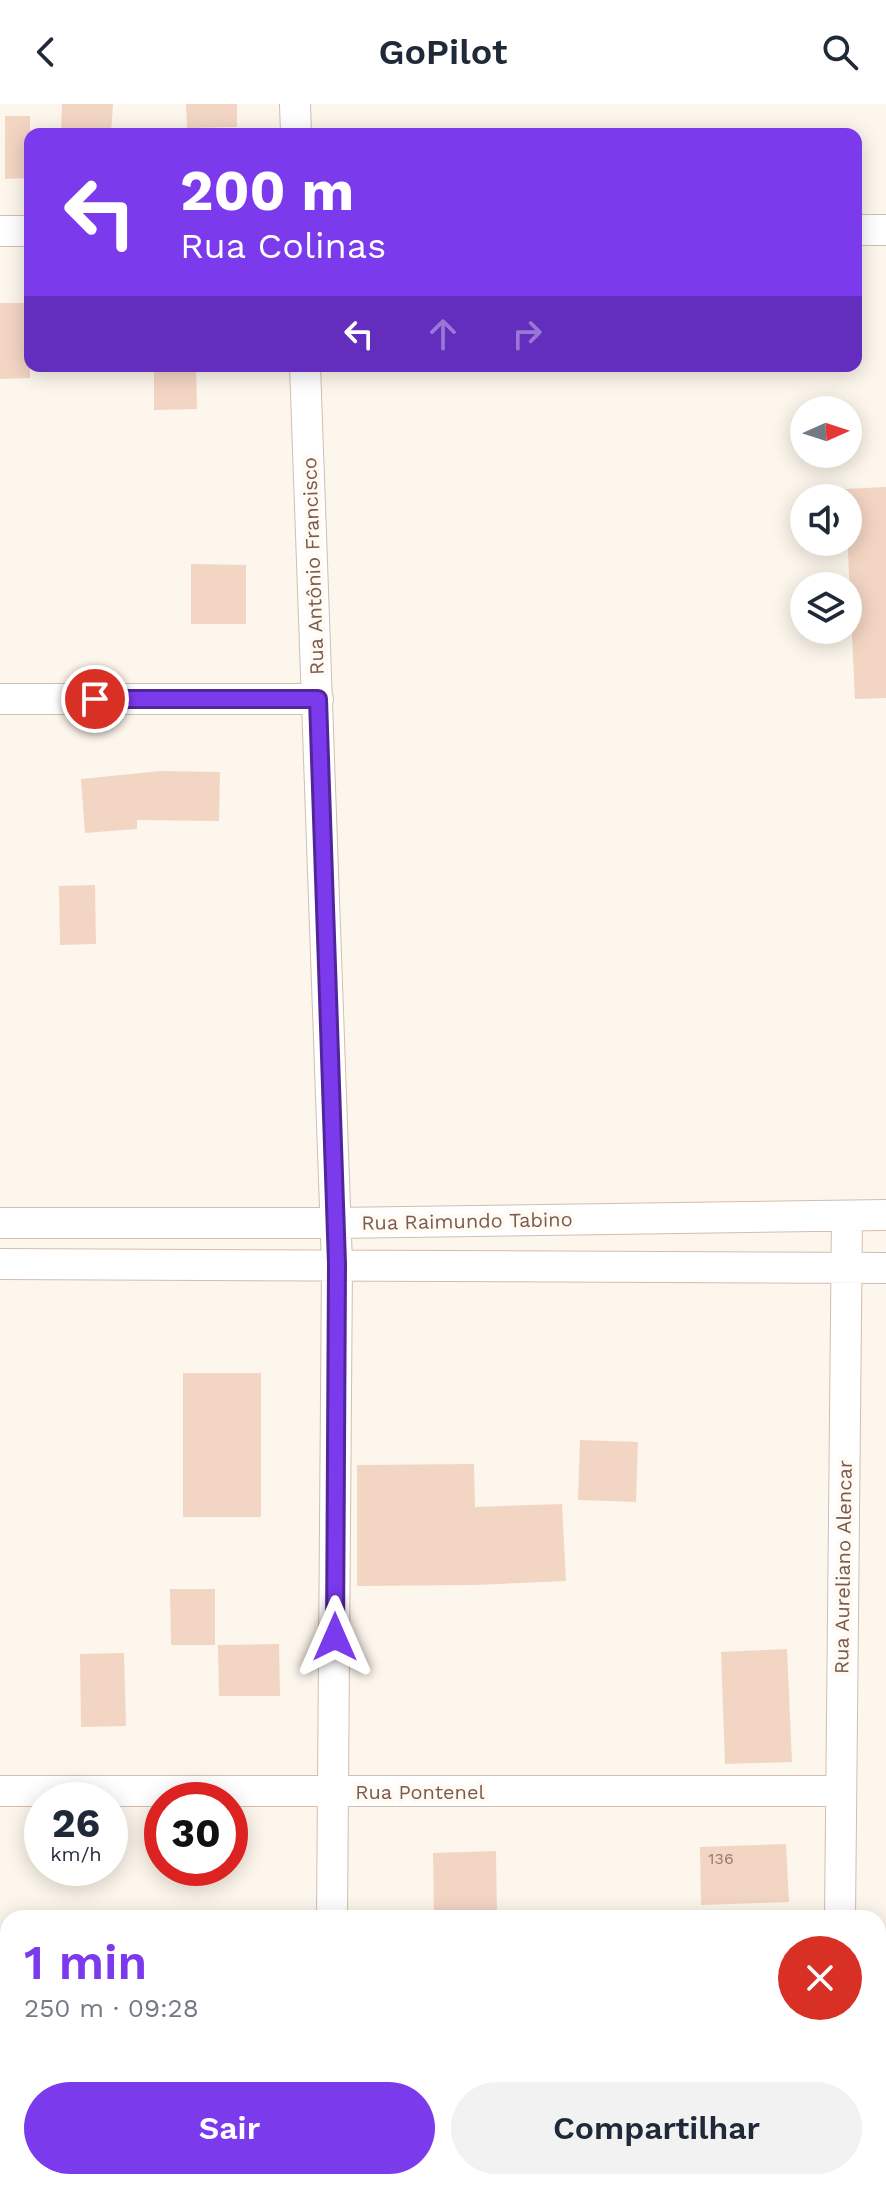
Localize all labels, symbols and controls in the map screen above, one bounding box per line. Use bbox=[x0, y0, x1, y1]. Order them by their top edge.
icon: back bbox=[24, 30, 68, 74]
icon: search bbox=[818, 30, 862, 74]
text: GoPilot bbox=[378, 31, 508, 73]
text: 200 m bbox=[180, 158, 354, 224]
icon: left bbox=[48, 160, 152, 264]
text: Rua Colinas bbox=[180, 225, 386, 267]
icon: left bbox=[337, 312, 381, 356]
icon: ahead bbox=[421, 312, 465, 356]
icon: right bbox=[505, 312, 549, 356]
north arrow bbox=[790, 396, 862, 468]
map controls bbox=[790, 396, 862, 644]
street label: Rua Antônio Francisco bbox=[297, 457, 329, 675]
button: sound bbox=[790, 484, 862, 556]
button: layers bbox=[790, 572, 862, 644]
pin bbox=[61, 665, 129, 733]
icon: arrive bbox=[73, 677, 117, 721]
street label: Rua Raimundo Tabino bbox=[361, 1207, 573, 1235]
street label: Rua Aureliano Alencar bbox=[829, 1460, 857, 1674]
position arrow bbox=[293, 1595, 377, 1679]
street label: Rua Pontenel bbox=[355, 1780, 485, 1804]
speed limit sign: 30 bbox=[144, 1782, 248, 1886]
text: 26 bbox=[52, 1800, 100, 1847]
text: km/h bbox=[50, 1842, 102, 1866]
house number: 136 bbox=[708, 1849, 734, 1868]
text: 1 min bbox=[24, 1934, 147, 1991]
button: close bbox=[778, 1936, 862, 2020]
text: 250 m · 09:28 bbox=[24, 1993, 199, 2023]
button: Sair bbox=[24, 2082, 435, 2174]
button: Compartilhar bbox=[451, 2082, 862, 2174]

